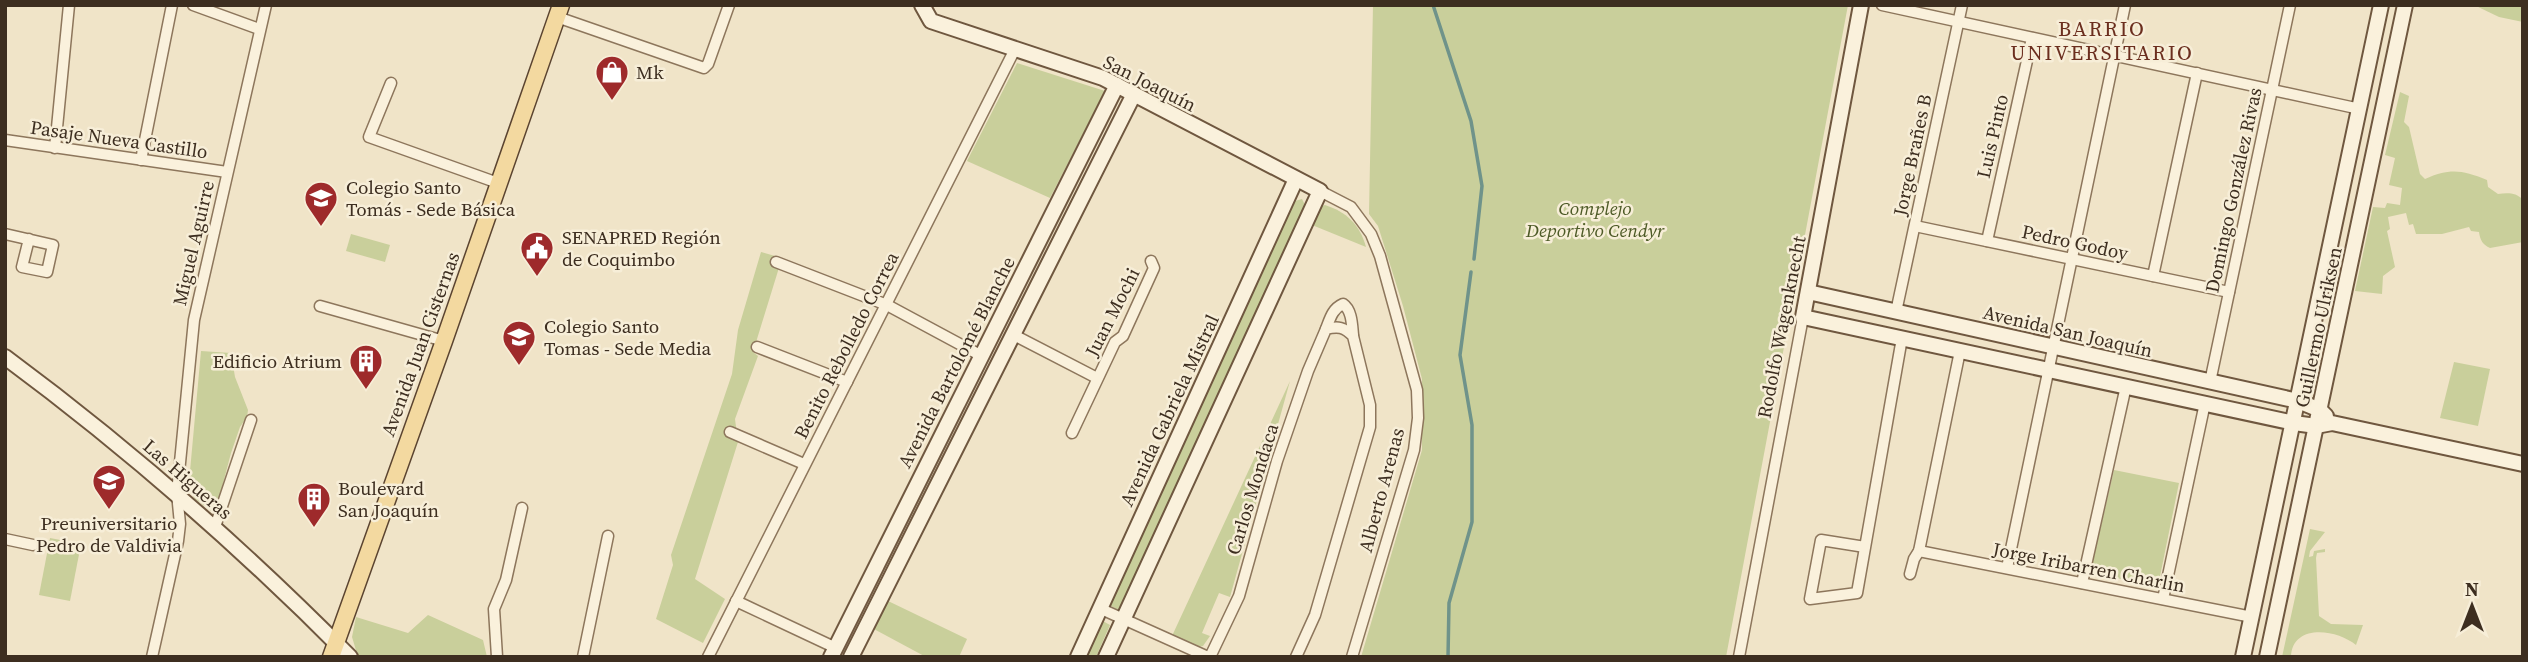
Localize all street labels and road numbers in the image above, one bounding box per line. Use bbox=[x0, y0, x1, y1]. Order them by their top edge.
street label: San Joaquín bbox=[1099, 49, 1201, 117]
street label: Domingo González Rivas bbox=[2199, 85, 2267, 295]
street label: Luis Pinto bbox=[1970, 91, 2014, 181]
street label: Jorge Brañes B bbox=[1886, 92, 1938, 219]
street label: Pasaje Nueva Castillo bbox=[29, 114, 209, 164]
street label: Miguel Aguirre bbox=[166, 178, 220, 308]
street label: Pedro Godoy bbox=[2019, 218, 2131, 266]
street label: Rodolfo Wagenknecht bbox=[1751, 233, 1812, 421]
street label: Guillermo Ulriksen bbox=[2288, 244, 2348, 410]
street label: Benito Rebolledo Correa bbox=[787, 247, 905, 443]
street label: Avenida Juan Cisternas bbox=[375, 248, 465, 440]
street label: Avenida Bartolomé Blanche bbox=[891, 252, 1021, 472]
street label: Juan Mochi bbox=[1078, 263, 1146, 362]
street label: Avenida San Joaquín bbox=[1981, 299, 2155, 363]
street label: Avenida Gabriela Mistral bbox=[1113, 310, 1225, 510]
street label: Carlos Mondaca bbox=[1220, 420, 1284, 558]
street label: Alberto Arenas bbox=[1352, 425, 1410, 555]
street label: Las Higueras bbox=[138, 433, 238, 525]
street label: Jorge Iribarren Charlin bbox=[1990, 535, 2187, 598]

